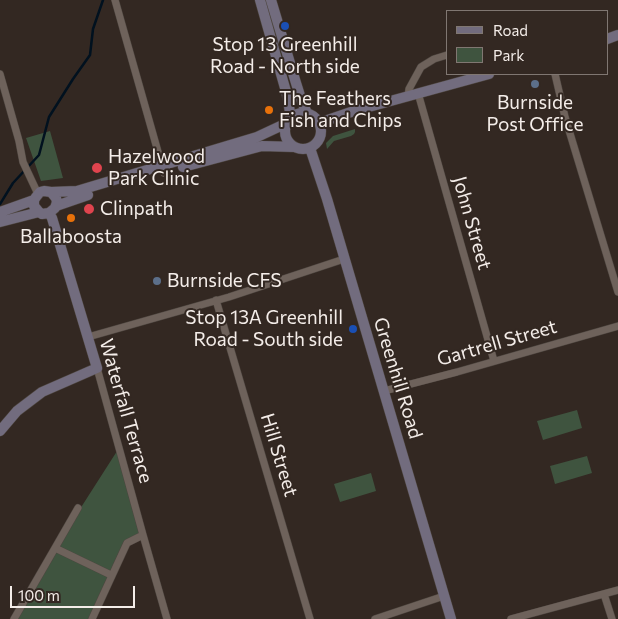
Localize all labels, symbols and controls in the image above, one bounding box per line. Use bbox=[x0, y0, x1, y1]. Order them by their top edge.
legend bbox=[446, 10, 608, 75]
marker: Stop 13 Greenhill Road - North side bbox=[279, 20, 291, 32]
text: Road bbox=[493, 21, 528, 39]
place label: Stop 13 Greenhill Road - North side bbox=[210, 34, 360, 78]
text: Park bbox=[493, 46, 524, 64]
marker: Burnside Post Office bbox=[529, 78, 541, 90]
place label: The Feathers Fish and Chips bbox=[279, 88, 402, 132]
place label: Burnside Post Office bbox=[486, 92, 584, 136]
marker: The Feathers Fish and Chips bbox=[263, 104, 275, 116]
place label: Hazelwood Park Clinic bbox=[108, 146, 205, 190]
marker: Hazelwood Park Clinic bbox=[90, 161, 104, 175]
street label: John Street bbox=[448, 174, 496, 272]
place label: Clinpath bbox=[100, 198, 173, 220]
marker: Clinpath bbox=[82, 202, 96, 216]
marker: Ballaboosta bbox=[65, 212, 77, 224]
place label: Ballaboosta bbox=[20, 226, 122, 248]
place label: Burnside CFS bbox=[167, 270, 282, 292]
marker: Burnside CFS bbox=[151, 275, 163, 287]
place label: Stop 13A Greenhill Road - South side bbox=[185, 307, 343, 351]
street label: Greenhill Road bbox=[369, 315, 427, 441]
street label: Gartrell Street bbox=[434, 315, 560, 371]
marker: Stop 13A Greenhill Road - South side bbox=[347, 323, 359, 335]
street label: Waterfall Terrace bbox=[94, 336, 158, 486]
street label: Hill Street bbox=[256, 410, 302, 500]
scale bar bbox=[12, 576, 138, 608]
text: 100 m bbox=[18, 586, 60, 604]

